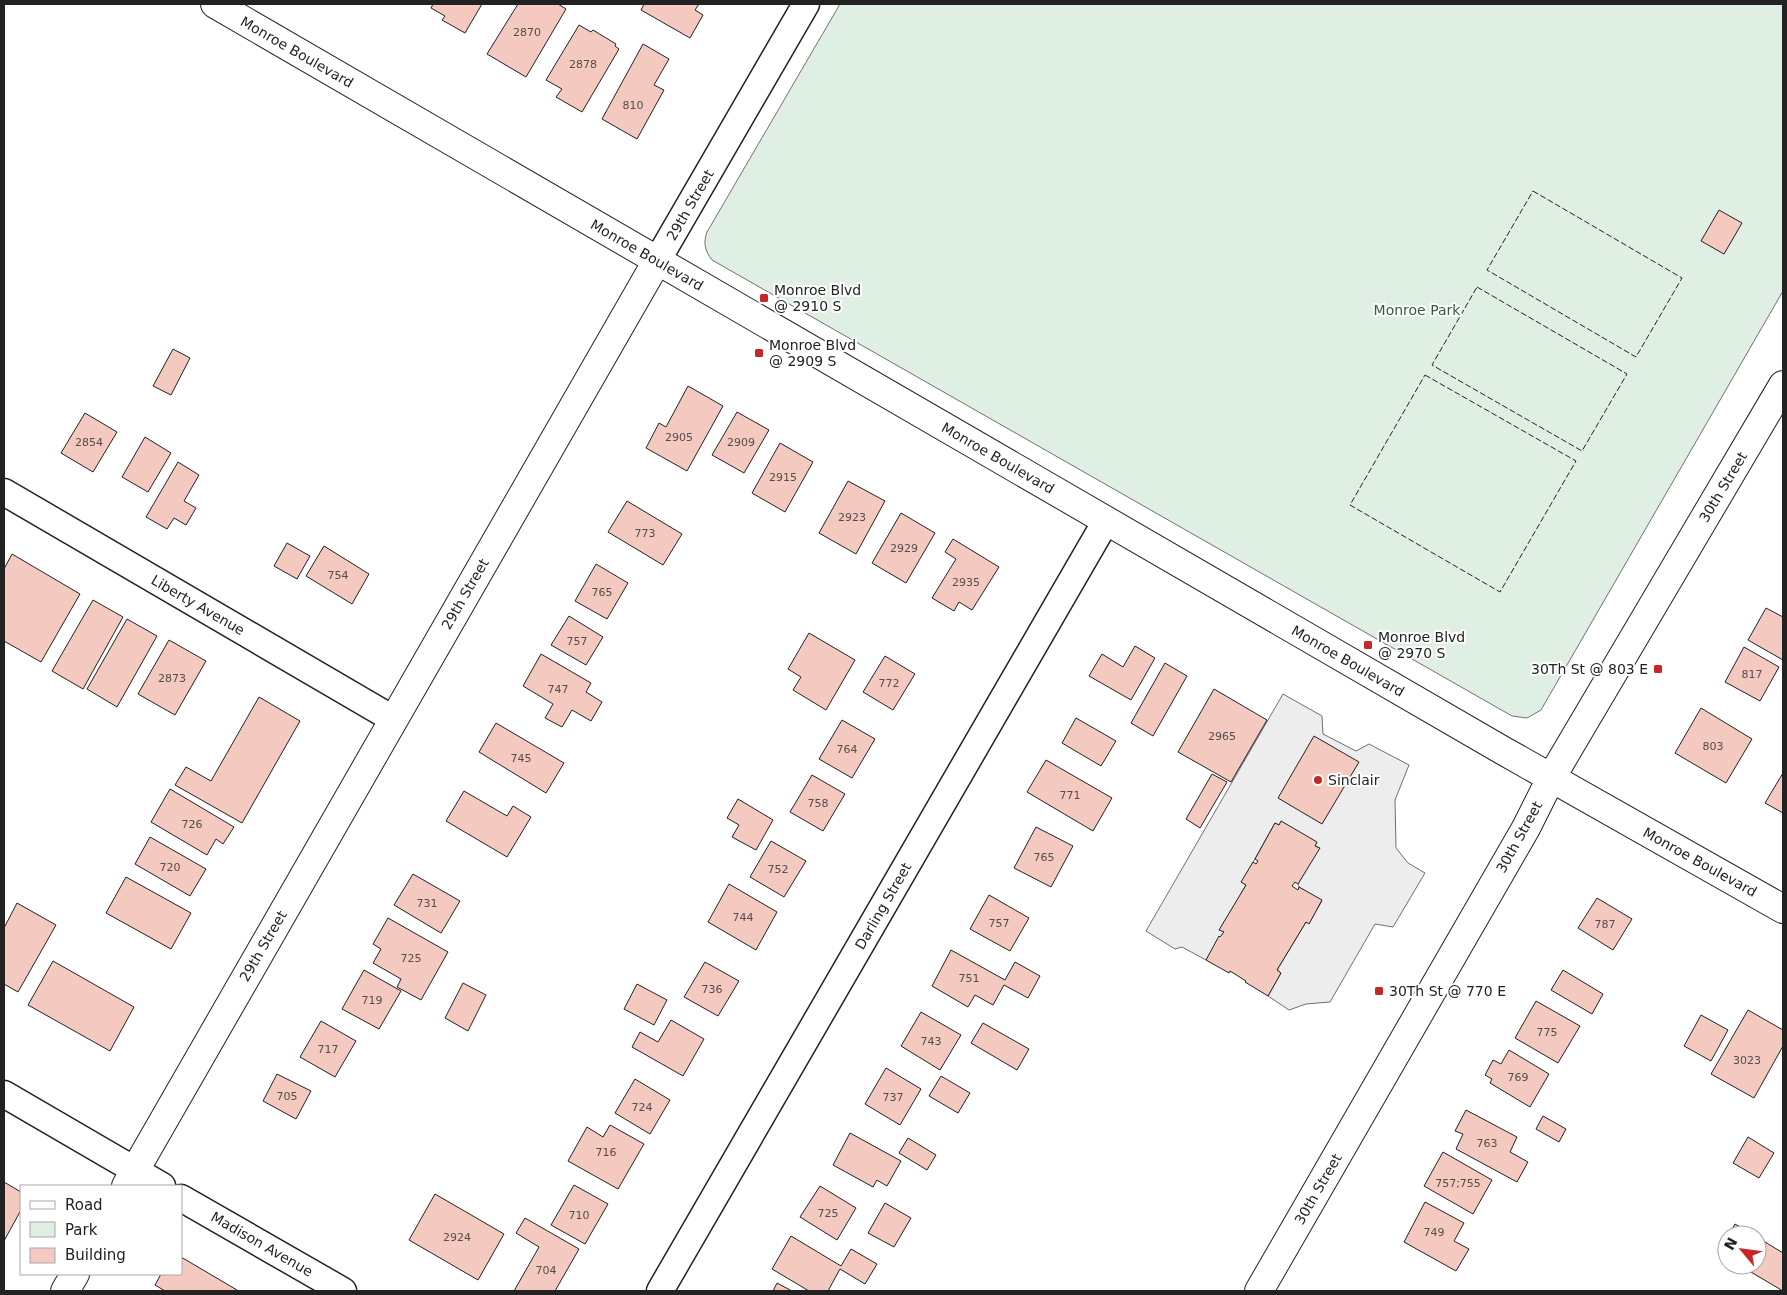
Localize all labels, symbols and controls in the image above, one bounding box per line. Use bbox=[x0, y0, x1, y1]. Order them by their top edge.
street label: Monroe Boulevard bbox=[238, 13, 356, 91]
house number: 2870 bbox=[513, 26, 541, 39]
house number: 2878 bbox=[569, 58, 597, 71]
house number: 810 bbox=[623, 99, 644, 112]
street label: 29th Street bbox=[663, 166, 717, 243]
street label: Monroe Boulevard bbox=[588, 216, 706, 294]
place label: Monroe Blvd @ 2910 S bbox=[774, 282, 861, 314]
marker: Monroe Blvd @ 2910 S bbox=[758, 292, 770, 304]
park label: Monroe Park bbox=[1374, 302, 1461, 318]
place label: Monroe Blvd @ 2909 S bbox=[769, 337, 856, 369]
marker: Monroe Blvd @ 2909 S bbox=[753, 347, 765, 359]
street label: Monroe Boulevard bbox=[939, 419, 1057, 497]
house number: 2905 bbox=[665, 431, 693, 444]
house number: 2854 bbox=[75, 436, 103, 449]
house number: 2909 bbox=[727, 436, 755, 449]
street label: 30th Street bbox=[1696, 449, 1751, 525]
house number: 2915 bbox=[769, 471, 797, 484]
house number: 2923 bbox=[838, 511, 866, 524]
house number: 773 bbox=[635, 527, 656, 540]
house number: 2929 bbox=[890, 542, 918, 555]
street label: 29th Street bbox=[438, 555, 492, 632]
house number: 754 bbox=[328, 569, 349, 582]
street label: Liberty Avenue bbox=[148, 572, 248, 638]
house number: 2935 bbox=[952, 576, 980, 589]
house number: 765 bbox=[592, 586, 613, 599]
street label: Monroe Boulevard bbox=[1289, 622, 1407, 700]
place label: Monroe Blvd @ 2970 S bbox=[1378, 629, 1465, 661]
house number: 757 bbox=[567, 635, 588, 648]
marker: Monroe Blvd @ 2970 S bbox=[1362, 639, 1374, 651]
place label: 30Th St @ 803 E bbox=[1531, 661, 1648, 677]
marker: 30Th St @ 803 E bbox=[1652, 663, 1664, 675]
house number: 817 bbox=[1742, 668, 1763, 681]
house number: 2873 bbox=[158, 672, 186, 685]
house number: 772 bbox=[879, 677, 900, 690]
house number: 747 bbox=[548, 683, 569, 696]
house number: 2965 bbox=[1208, 730, 1236, 743]
house number: 803 bbox=[1703, 740, 1724, 753]
house number: 764 bbox=[837, 743, 858, 756]
house number: 745 bbox=[511, 752, 532, 765]
place label: Sinclair bbox=[1328, 772, 1380, 788]
marker: Sinclair bbox=[1312, 774, 1324, 786]
house number: 771 bbox=[1060, 789, 1081, 802]
house number: 758 bbox=[808, 797, 829, 810]
street label: 30th Street bbox=[1493, 798, 1545, 876]
house number: 726 bbox=[182, 818, 203, 831]
street label: Monroe Boulevard bbox=[1640, 824, 1760, 900]
house number: 765 bbox=[1034, 851, 1055, 864]
street label: Darling Street bbox=[852, 859, 915, 952]
house number: 720 bbox=[160, 861, 181, 874]
house number: 752 bbox=[768, 863, 789, 876]
house number: 731 bbox=[417, 897, 438, 910]
street label: 29th Street bbox=[236, 907, 290, 984]
house number: 744 bbox=[733, 911, 754, 924]
house number: 757 bbox=[989, 917, 1010, 930]
house number: 787 bbox=[1595, 918, 1616, 931]
house number: 725 bbox=[401, 952, 422, 965]
house number: 751 bbox=[959, 972, 980, 985]
house number: 736 bbox=[702, 983, 723, 996]
place label: 30Th St @ 770 E bbox=[1389, 983, 1506, 999]
marker: 30Th St @ 770 E bbox=[1373, 985, 1385, 997]
house number: 719 bbox=[362, 994, 383, 1007]
house number: 775 bbox=[1537, 1026, 1558, 1039]
house number: 743 bbox=[921, 1035, 942, 1048]
house number: 717 bbox=[318, 1043, 339, 1056]
house number: 3023 bbox=[1733, 1054, 1761, 1067]
house number: 769 bbox=[1508, 1071, 1529, 1084]
house number: 705 bbox=[277, 1090, 298, 1103]
house number: 737 bbox=[883, 1091, 904, 1104]
house number: 724 bbox=[632, 1101, 653, 1114]
house number: 763 bbox=[1477, 1137, 1498, 1150]
house number: 716 bbox=[596, 1146, 617, 1159]
street label: 30th Street bbox=[1291, 1150, 1345, 1227]
house number: 757;755 bbox=[1435, 1177, 1481, 1190]
legend bbox=[20, 1185, 182, 1275]
text: Road bbox=[65, 1196, 103, 1214]
house number: 725 bbox=[818, 1207, 839, 1220]
street label: Madison Avenue bbox=[208, 1208, 316, 1280]
house number: 710 bbox=[569, 1209, 590, 1222]
text: Park bbox=[65, 1221, 98, 1239]
north arrow bbox=[1717, 1225, 1767, 1275]
house number: 749 bbox=[1424, 1226, 1445, 1239]
house number: 2924 bbox=[443, 1231, 471, 1244]
text: N bbox=[1721, 1235, 1740, 1253]
text: Building bbox=[65, 1246, 126, 1264]
house number: 704 bbox=[536, 1264, 557, 1277]

